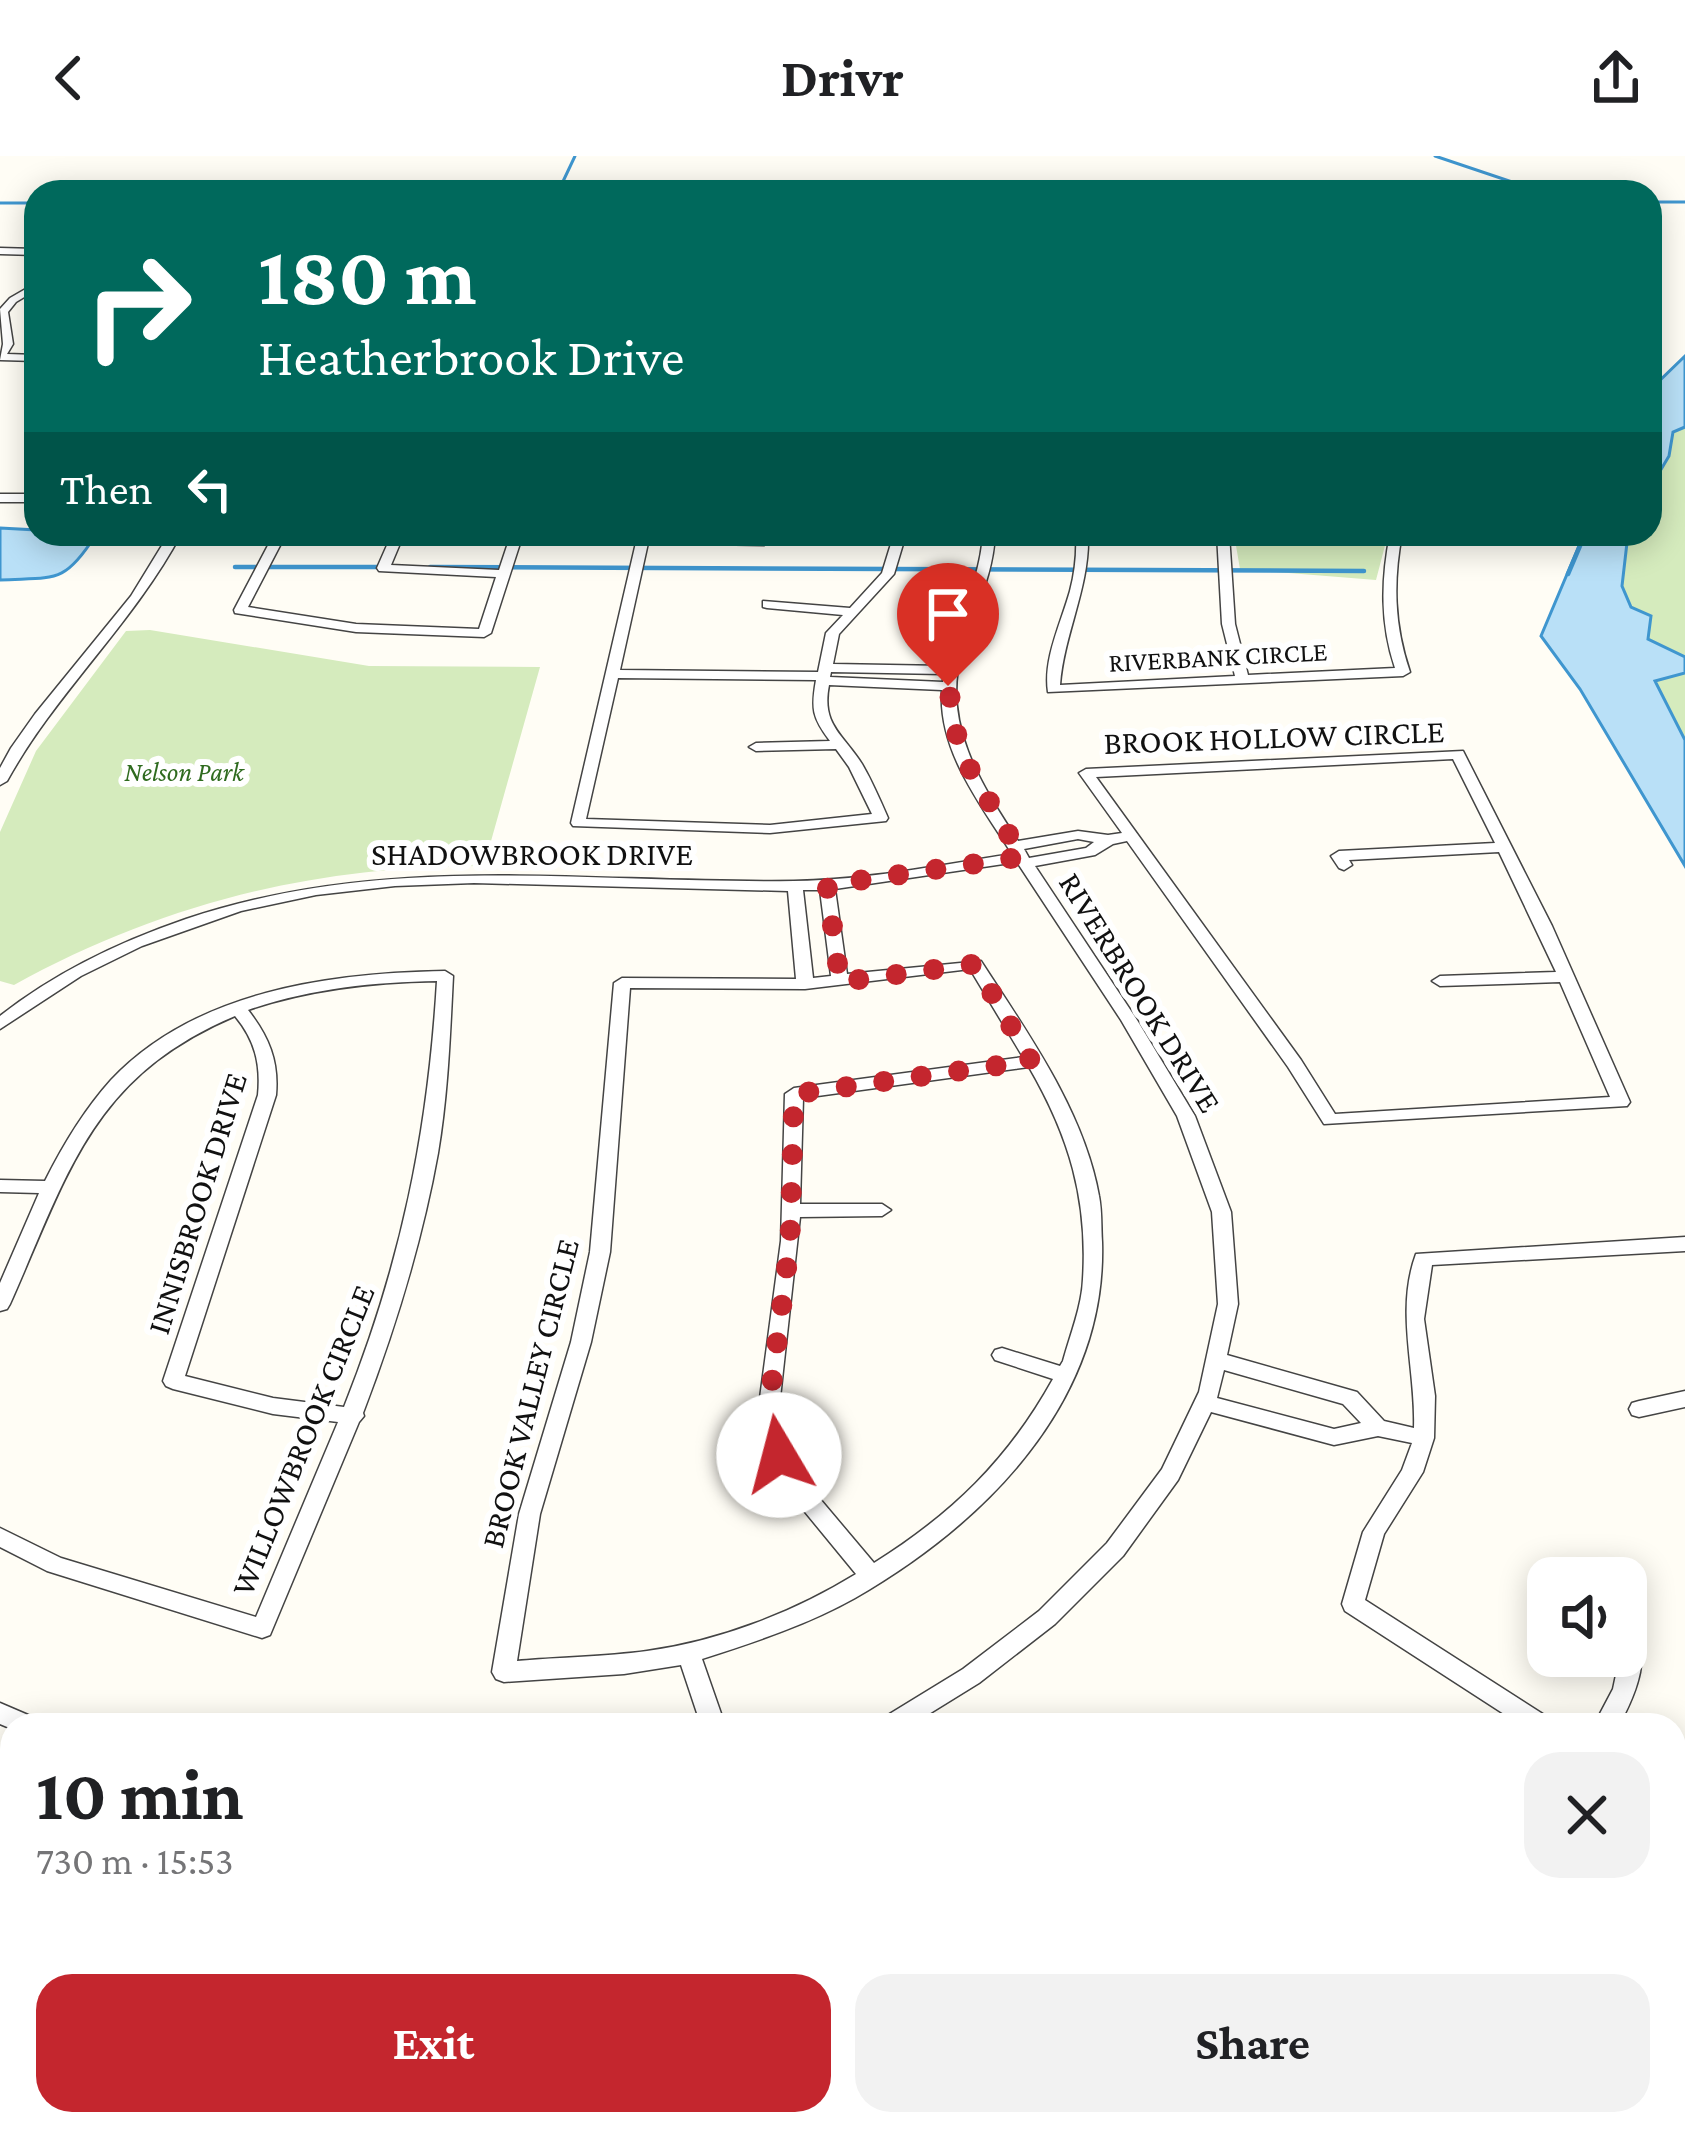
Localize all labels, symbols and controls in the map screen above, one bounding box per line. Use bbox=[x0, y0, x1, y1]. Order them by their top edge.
icon: back bbox=[36, 45, 102, 111]
icon: share bbox=[1583, 45, 1649, 111]
text: Drivr bbox=[781, 48, 904, 108]
icon: right bbox=[60, 228, 216, 384]
text: 180 m bbox=[258, 229, 477, 322]
text: Heatherbrook Drive bbox=[258, 327, 684, 387]
icon: left bbox=[177, 456, 243, 522]
text: Then bbox=[60, 464, 153, 514]
pin bbox=[897, 563, 999, 686]
icon: arrive bbox=[915, 581, 981, 647]
street label: RIVERBANK CIRCLE bbox=[1108, 636, 1328, 678]
street label: BROOK HOLLOW CIRCLE bbox=[1103, 712, 1445, 761]
park label: Nelson Park bbox=[124, 757, 245, 787]
street label: SHADOWBROOK DRIVE bbox=[371, 835, 693, 872]
street label: RIVERBROOK DRIVE bbox=[1052, 866, 1229, 1119]
street label: INNISBROOK DRIVE bbox=[139, 1068, 254, 1338]
street label: BROOK VALLEY CIRCLE bbox=[473, 1235, 586, 1551]
street label: WILLOWBROOK CIRCLE bbox=[223, 1280, 382, 1601]
position arrow bbox=[716, 1392, 842, 1518]
map controls bbox=[1527, 1557, 1647, 1677]
button: sound bbox=[1527, 1557, 1647, 1677]
button: close bbox=[1524, 1752, 1650, 1878]
text: 10 min bbox=[36, 1754, 244, 1834]
text: 730 m · 15:53 bbox=[36, 1839, 233, 1882]
button: Exit bbox=[36, 1974, 831, 2112]
button: Share bbox=[855, 1974, 1650, 2112]

